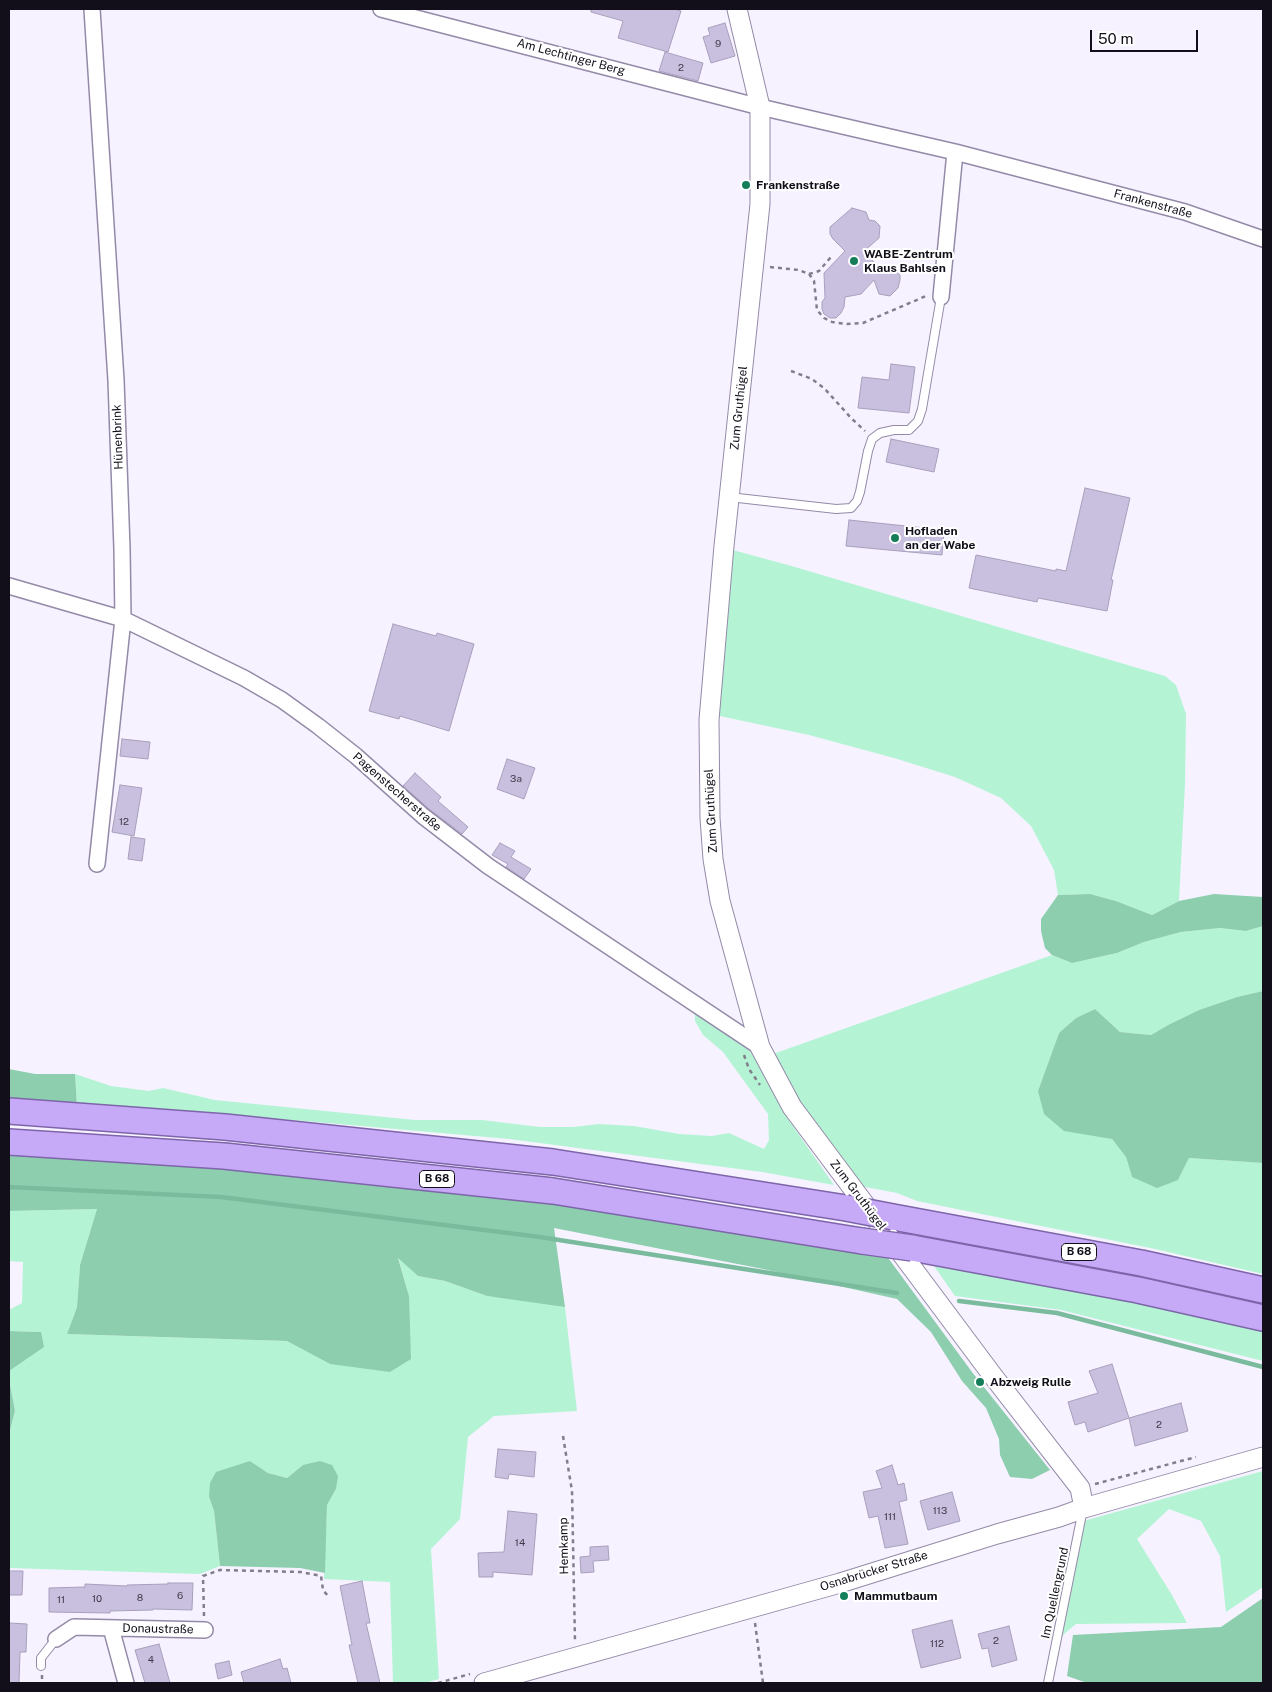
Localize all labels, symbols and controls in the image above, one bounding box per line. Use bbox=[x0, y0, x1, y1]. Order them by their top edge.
scale bar bbox=[1092, 20, 1200, 52]
text: 50 m bbox=[1098, 30, 1133, 47]
street label: Am Lechtinger Berg bbox=[515, 36, 627, 78]
house number: 9 bbox=[715, 38, 721, 50]
house number: 2 bbox=[678, 62, 684, 74]
place label: Frankenstraße bbox=[756, 178, 840, 192]
marker: Frankenstraße bbox=[740, 179, 752, 191]
street label: Frankenstraße bbox=[1112, 187, 1194, 221]
place label: WABE-Zentrum Klaus Bahlsen bbox=[864, 247, 953, 275]
marker: WABE-Zentrum Klaus Bahlsen bbox=[848, 255, 860, 267]
street label: Zum Gruthügel bbox=[727, 365, 751, 451]
street label: Hünenbrink bbox=[110, 404, 126, 470]
place label: Hofladen an der Wabe bbox=[905, 524, 976, 552]
marker: Hofladen an der Wabe bbox=[889, 532, 901, 544]
street label: Pagenstecherstraße bbox=[350, 750, 444, 834]
street label: Zum Gruthügel bbox=[702, 768, 720, 854]
house number: 3a bbox=[510, 773, 522, 785]
house number: 12 bbox=[119, 816, 129, 828]
street label: Zum Gruthügel bbox=[827, 1157, 889, 1233]
road number: B 68 bbox=[420, 1170, 454, 1188]
road number: B 68 bbox=[1062, 1244, 1096, 1260]
place label: Abzweig Rulle bbox=[990, 1375, 1071, 1389]
marker: Abzweig Rulle bbox=[974, 1376, 986, 1388]
house number: 2 bbox=[1156, 1419, 1162, 1431]
house number: 113 bbox=[933, 1505, 947, 1517]
house number: 111 bbox=[884, 1511, 896, 1523]
street label: Hemkamp bbox=[556, 1517, 572, 1575]
house number: 14 bbox=[515, 1537, 525, 1549]
street label: Im Quellengrund bbox=[1038, 1546, 1072, 1640]
street label: Osnabrücker Straße bbox=[818, 1548, 930, 1594]
place label: Mammutbaum bbox=[854, 1589, 937, 1603]
house number: 6 bbox=[177, 1590, 183, 1602]
marker: Mammutbaum bbox=[838, 1590, 850, 1602]
house number: 8 bbox=[137, 1592, 143, 1604]
house number: 10 bbox=[92, 1593, 102, 1605]
house number: 11 bbox=[57, 1594, 65, 1606]
street label: Donaustraße bbox=[122, 1621, 194, 1637]
house number: 2 bbox=[993, 1635, 999, 1647]
house number: 112 bbox=[930, 1638, 944, 1650]
house number: 4 bbox=[148, 1654, 154, 1666]

